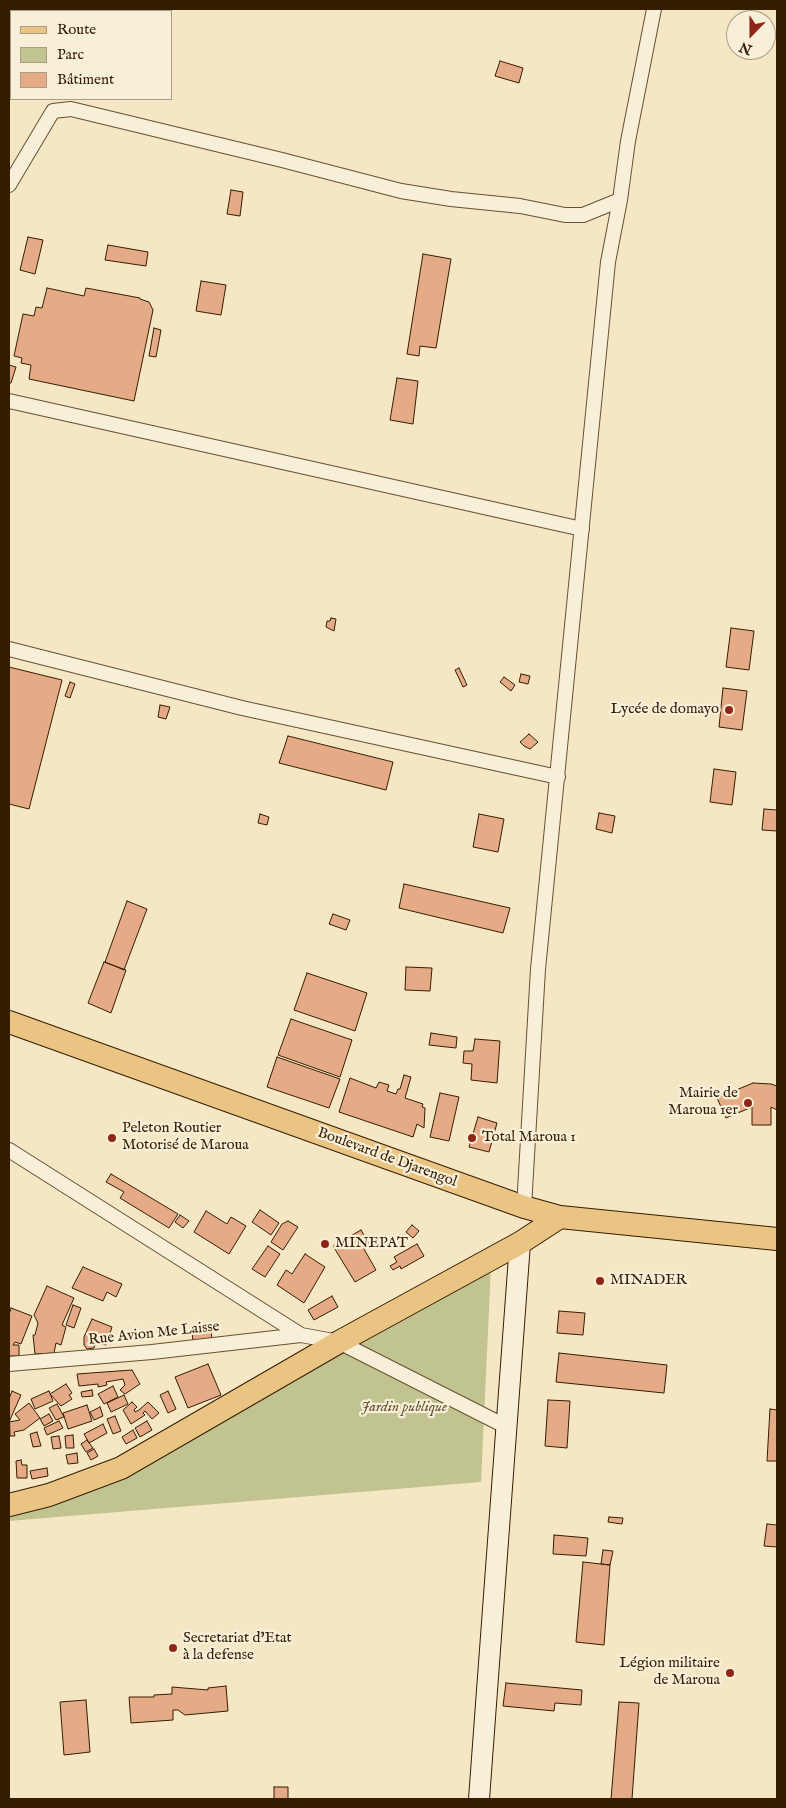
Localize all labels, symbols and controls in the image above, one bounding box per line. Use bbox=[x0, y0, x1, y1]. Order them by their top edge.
legend bbox=[10, 10, 172, 100]
north arrow bbox=[726, 10, 776, 60]
text: Route bbox=[57, 20, 96, 39]
text: N bbox=[737, 37, 755, 59]
text: Parc bbox=[57, 45, 84, 64]
text: Bâtiment bbox=[57, 70, 114, 89]
place label: Lycée de domayo bbox=[611, 701, 719, 719]
marker: Lycée de domayo bbox=[723, 704, 735, 716]
place label: Mairie de Maroua 1er bbox=[668, 1085, 738, 1120]
marker: Mairie de Maroua 1er bbox=[742, 1097, 754, 1109]
place label: Peleton Routier Motorisé de Maroua bbox=[122, 1120, 249, 1155]
street label: Boulevard de Djarengol bbox=[315, 1124, 459, 1192]
place label: Total Maroua 1 bbox=[482, 1129, 576, 1147]
marker: Peleton Routier Motorisé de Maroua bbox=[106, 1132, 118, 1144]
marker: Total Maroua 1 bbox=[466, 1132, 478, 1144]
place label: MINEPAT bbox=[335, 1235, 408, 1253]
marker: MINEPAT bbox=[319, 1238, 331, 1250]
place label: MINADER bbox=[610, 1272, 687, 1290]
marker: MINADER bbox=[594, 1275, 606, 1287]
street label: Rue Avion Me Laisse bbox=[88, 1318, 220, 1350]
park label: Jardin publique bbox=[361, 1399, 447, 1417]
place label: Secretariat d'Etat à la defense bbox=[183, 1630, 292, 1665]
marker: Secretariat d'Etat à la defense bbox=[167, 1642, 179, 1654]
place label: Légion militaire de Maroua bbox=[619, 1655, 720, 1690]
marker: Légion militaire de Maroua bbox=[724, 1667, 736, 1679]

